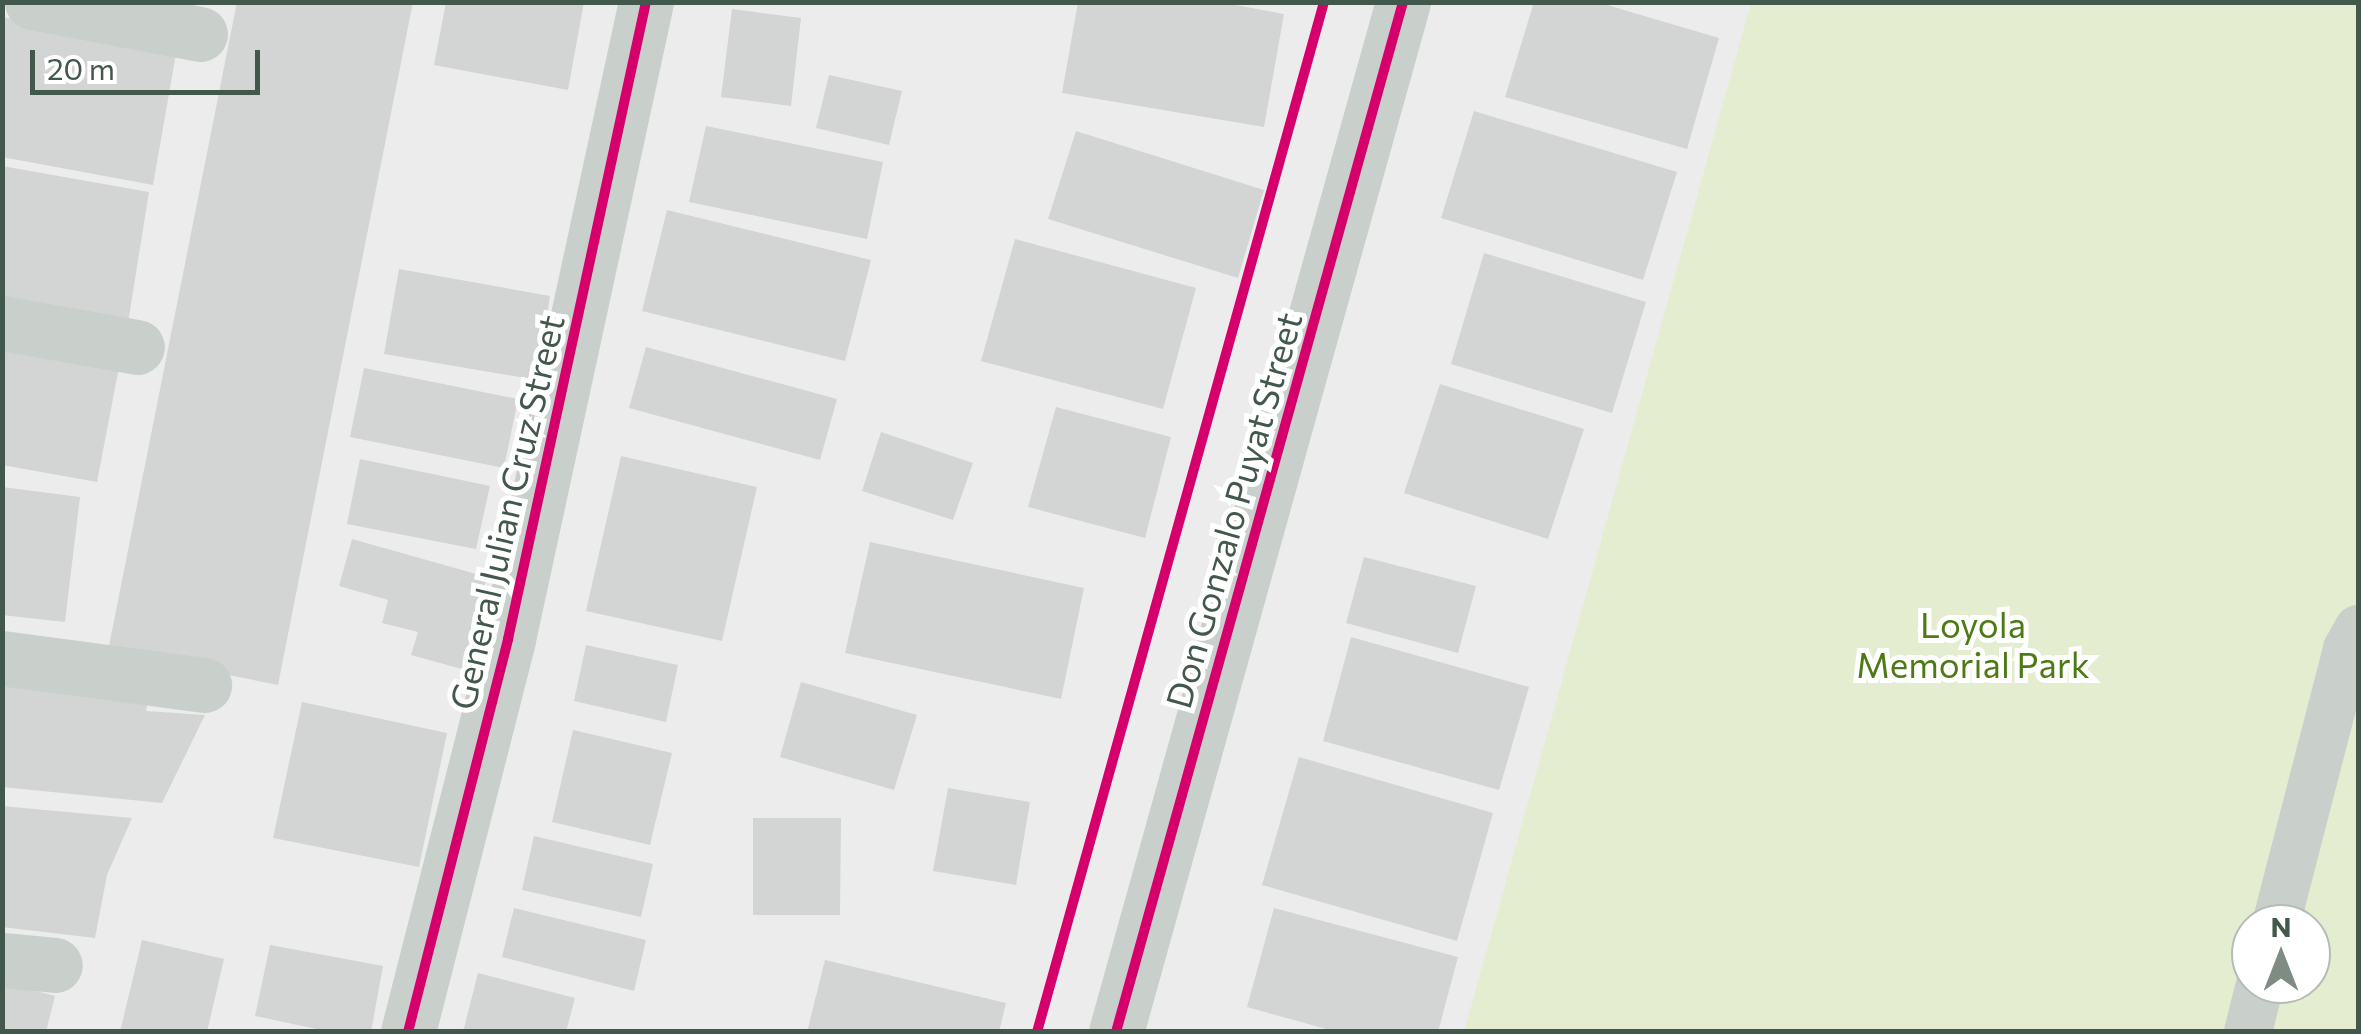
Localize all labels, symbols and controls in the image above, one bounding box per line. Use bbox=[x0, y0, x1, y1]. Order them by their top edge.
scale bar bbox=[35, 30, 265, 92]
text: 20 m bbox=[47, 49, 115, 86]
street label: Don Gonzalo Puyat Street bbox=[1156, 307, 1310, 713]
street label: General Julian Cruz Street bbox=[440, 311, 572, 713]
park label: Loyola Memorial Park bbox=[1856, 603, 2090, 685]
north arrow bbox=[2231, 904, 2331, 1004]
text: N bbox=[2271, 909, 2292, 943]

